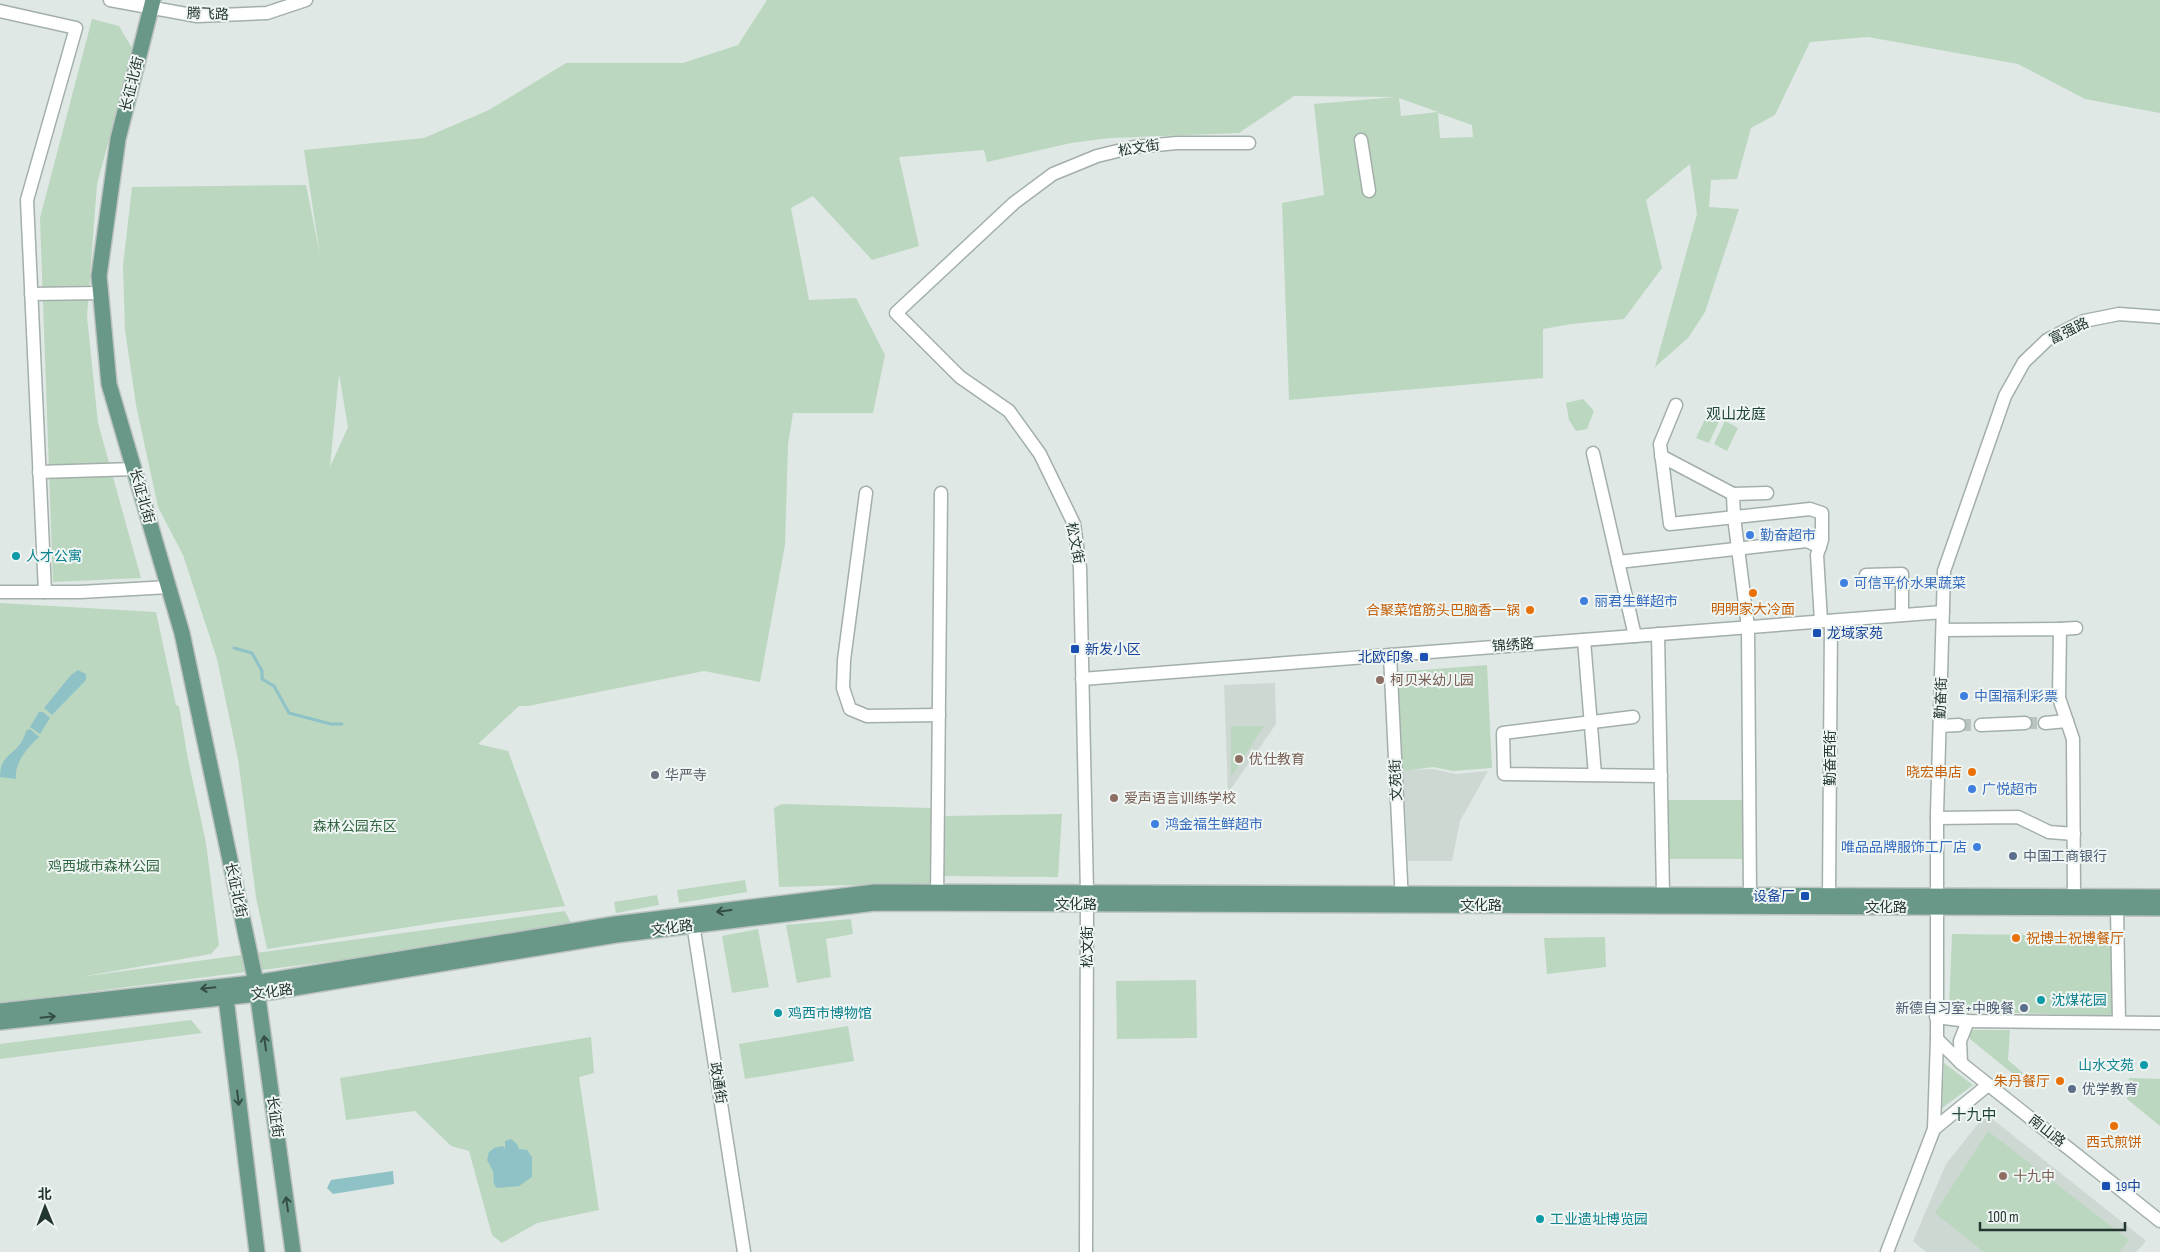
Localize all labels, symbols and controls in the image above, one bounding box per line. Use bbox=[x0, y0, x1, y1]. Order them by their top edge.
street label: 腾飞路 bbox=[187, 5, 229, 23]
street label: 长征北街 bbox=[117, 55, 147, 113]
street label: 松文街 bbox=[1117, 136, 1161, 160]
street label: 富强路 bbox=[2046, 314, 2092, 348]
district label: 观山龙庭 bbox=[1706, 405, 1766, 424]
street label: 长征北街 bbox=[126, 467, 158, 525]
street label: 松文街 bbox=[1063, 521, 1087, 565]
place label: 勤奋超市 bbox=[1760, 527, 1816, 544]
marker: 勤奋超市 bbox=[1744, 529, 1756, 541]
place label: 人才公寓 bbox=[26, 548, 82, 565]
marker: 人才公寓 bbox=[10, 550, 22, 562]
place label: 可信平价水果蔬菜 bbox=[1854, 575, 1966, 592]
marker: 可信平价水果蔬菜 bbox=[1838, 577, 1850, 589]
marker: 明明家大冷面 bbox=[1747, 587, 1759, 599]
place label: 丽君生鲜超市 bbox=[1594, 593, 1678, 610]
marker: 丽君生鲜超市 bbox=[1578, 595, 1590, 607]
place label: 明明家大冷面 bbox=[1711, 601, 1795, 618]
place label: 合聚菜馆筋头巴脑香一锅 bbox=[1366, 602, 1520, 619]
marker: 合聚菜馆筋头巴脑香一锅 bbox=[1524, 604, 1536, 616]
place label: 龙域家苑 bbox=[1827, 625, 1883, 642]
marker: 龙域家苑 bbox=[1811, 627, 1823, 639]
street label: 锦绣路 bbox=[1491, 635, 1535, 655]
place label: 新发小区 bbox=[1085, 641, 1141, 658]
marker: 新发小区 bbox=[1069, 643, 1081, 655]
place label: 北欧印象 bbox=[1358, 649, 1414, 666]
marker: 北欧印象 bbox=[1418, 651, 1430, 663]
place label: 柯贝米幼儿园 bbox=[1390, 672, 1474, 689]
marker: 柯贝米幼儿园 bbox=[1374, 674, 1386, 686]
street label: 勤奋街 bbox=[1932, 677, 1950, 719]
place label: 中国福利彩票 bbox=[1974, 688, 2058, 705]
marker: 中国福利彩票 bbox=[1958, 690, 1970, 702]
street label: 勤奋西街 bbox=[1822, 730, 1839, 786]
place label: 优仕教育 bbox=[1249, 751, 1305, 768]
marker: 优仕教育 bbox=[1233, 753, 1245, 765]
street label: 文苑街 bbox=[1386, 759, 1406, 801]
place label: 晓宏串店 bbox=[1906, 764, 1962, 781]
marker: 晓宏串店 bbox=[1966, 766, 1978, 778]
place label: 华严寺 bbox=[665, 767, 707, 784]
marker: 华严寺 bbox=[649, 769, 661, 781]
place label: 广悦超市 bbox=[1982, 781, 2038, 798]
marker: 广悦超市 bbox=[1966, 783, 1978, 795]
place label: 爱声语言训练学校 bbox=[1124, 790, 1236, 807]
marker: 爱声语言训练学校 bbox=[1108, 792, 1120, 804]
place label: 鸿金福生鲜超市 bbox=[1165, 816, 1263, 833]
park label: 森林公园东区 bbox=[313, 818, 397, 835]
marker: 鸿金福生鲜超市 bbox=[1149, 818, 1161, 830]
place label: 唯品品牌服饰工厂店 bbox=[1841, 839, 1967, 856]
marker: 唯品品牌服饰工厂店 bbox=[1971, 841, 1983, 853]
place label: 中国工商银行 bbox=[2023, 848, 2107, 865]
marker: 中国工商银行 bbox=[2007, 850, 2019, 862]
park label: 鸡西城市森林公园 bbox=[48, 858, 160, 875]
street label: 长征北街 bbox=[222, 861, 250, 919]
place label: 设备厂 bbox=[1753, 888, 1795, 905]
marker: 设备厂 bbox=[1799, 890, 1811, 902]
street label: 文化路 bbox=[1055, 896, 1097, 913]
street label: 文化路 bbox=[1460, 897, 1502, 914]
street label: 文化路 bbox=[1865, 899, 1907, 916]
one-way arrow bbox=[717, 906, 733, 916]
street label: 文化路 bbox=[650, 917, 694, 939]
street label: 松文街 bbox=[1079, 926, 1096, 968]
place label: 祝博士祝博餐厅 bbox=[2026, 930, 2124, 947]
marker: 祝博士祝博餐厅 bbox=[2010, 932, 2022, 944]
street label: 文化路 bbox=[250, 981, 294, 1003]
one-way arrow bbox=[200, 983, 216, 992]
place label: 沈煤花园 bbox=[2051, 992, 2107, 1009]
marker: 沈煤花园 bbox=[2035, 994, 2047, 1006]
place label: 新德自习室+中晚餐 bbox=[1895, 1000, 2014, 1017]
marker: 新德自习室+中晚餐 bbox=[2018, 1002, 2030, 1014]
place label: 鸡西市博物馆 bbox=[788, 1005, 872, 1022]
marker: 鸡西市博物馆 bbox=[772, 1007, 784, 1019]
one-way arrow bbox=[40, 1012, 56, 1022]
one-way arrow bbox=[259, 1035, 269, 1051]
place label: 山水文苑 bbox=[2078, 1057, 2134, 1074]
marker: 山水文苑 bbox=[2138, 1059, 2150, 1071]
street label: 政通街 bbox=[706, 1061, 730, 1105]
place label: 朱丹餐厅 bbox=[1994, 1073, 2050, 1090]
marker: 朱丹餐厅 bbox=[2054, 1075, 2066, 1087]
place label: 优学教育 bbox=[2082, 1081, 2138, 1098]
marker: 优学教育 bbox=[2066, 1083, 2078, 1095]
one-way arrow bbox=[233, 1090, 243, 1106]
street label: 长征街 bbox=[264, 1095, 286, 1139]
district label: 十九中 bbox=[1951, 1106, 1997, 1125]
street label: 南山路 bbox=[2025, 1111, 2069, 1151]
marker: 西式煎饼 bbox=[2108, 1120, 2120, 1132]
place label: 西式煎饼 bbox=[2086, 1134, 2142, 1151]
place label: 十九中 bbox=[2013, 1168, 2055, 1185]
marker: 十九中 bbox=[1997, 1170, 2009, 1182]
place label: 19中 bbox=[2116, 1178, 2141, 1195]
marker: 19中 bbox=[2100, 1180, 2112, 1192]
north arrow bbox=[20, 1182, 70, 1232]
text: 北 bbox=[38, 1186, 52, 1203]
one-way arrow bbox=[282, 1196, 292, 1212]
scale bar bbox=[1980, 1200, 2125, 1232]
text: 100 m bbox=[1988, 1208, 2019, 1227]
place label: 工业遗址博览园 bbox=[1550, 1211, 1648, 1228]
marker: 工业遗址博览园 bbox=[1534, 1213, 1546, 1225]

